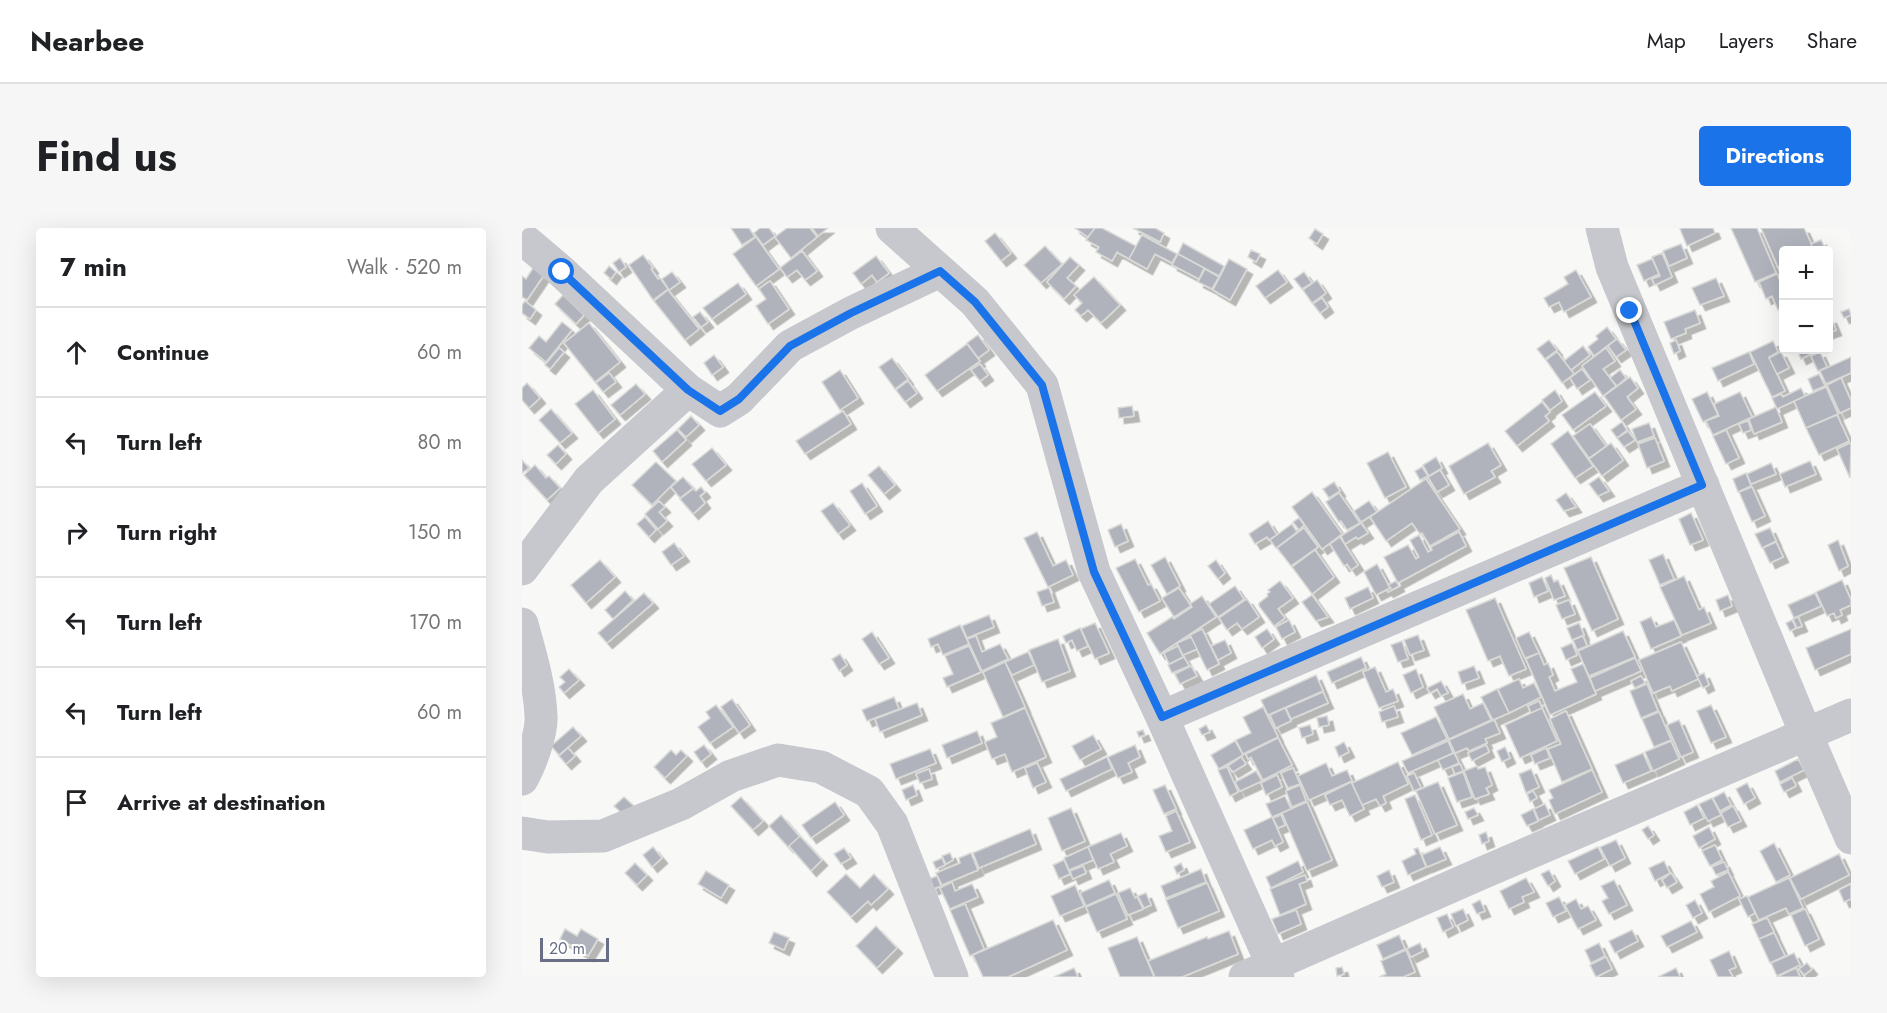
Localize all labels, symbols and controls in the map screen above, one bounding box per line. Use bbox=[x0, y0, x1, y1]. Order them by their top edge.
text: Nearbee bbox=[30, 21, 144, 62]
text: Map bbox=[1647, 26, 1686, 56]
text: Layers bbox=[1719, 26, 1774, 56]
text: Share bbox=[1807, 26, 1857, 56]
text: Find us bbox=[36, 126, 177, 187]
button: Directions bbox=[1699, 126, 1851, 186]
map controls bbox=[1779, 246, 1833, 354]
button: + bbox=[1779, 246, 1833, 300]
text: 7 min bbox=[60, 248, 127, 286]
text: Walk · 520 m bbox=[347, 253, 462, 282]
route start bbox=[548, 258, 574, 284]
route end bbox=[1616, 297, 1642, 323]
button: − bbox=[1779, 300, 1833, 354]
icon: ahead bbox=[60, 336, 93, 369]
text: Continue bbox=[117, 336, 209, 368]
text: 60 m bbox=[417, 338, 462, 367]
icon: left bbox=[60, 426, 93, 459]
text: Turn left bbox=[117, 426, 202, 458]
text: 80 m bbox=[417, 428, 462, 457]
icon: right bbox=[60, 516, 93, 549]
text: Turn right bbox=[117, 516, 217, 548]
text: 150 m bbox=[408, 518, 462, 547]
icon: left bbox=[60, 606, 93, 639]
text: Turn left bbox=[117, 606, 202, 638]
text: 170 m bbox=[409, 608, 462, 637]
icon: left bbox=[60, 696, 93, 729]
text: Turn left bbox=[117, 696, 202, 728]
text: 60 m bbox=[417, 698, 462, 727]
icon: arrive bbox=[60, 786, 93, 819]
text: Arrive at destination bbox=[117, 786, 326, 818]
scale bar bbox=[540, 935, 609, 962]
text: 20 m bbox=[549, 937, 585, 960]

